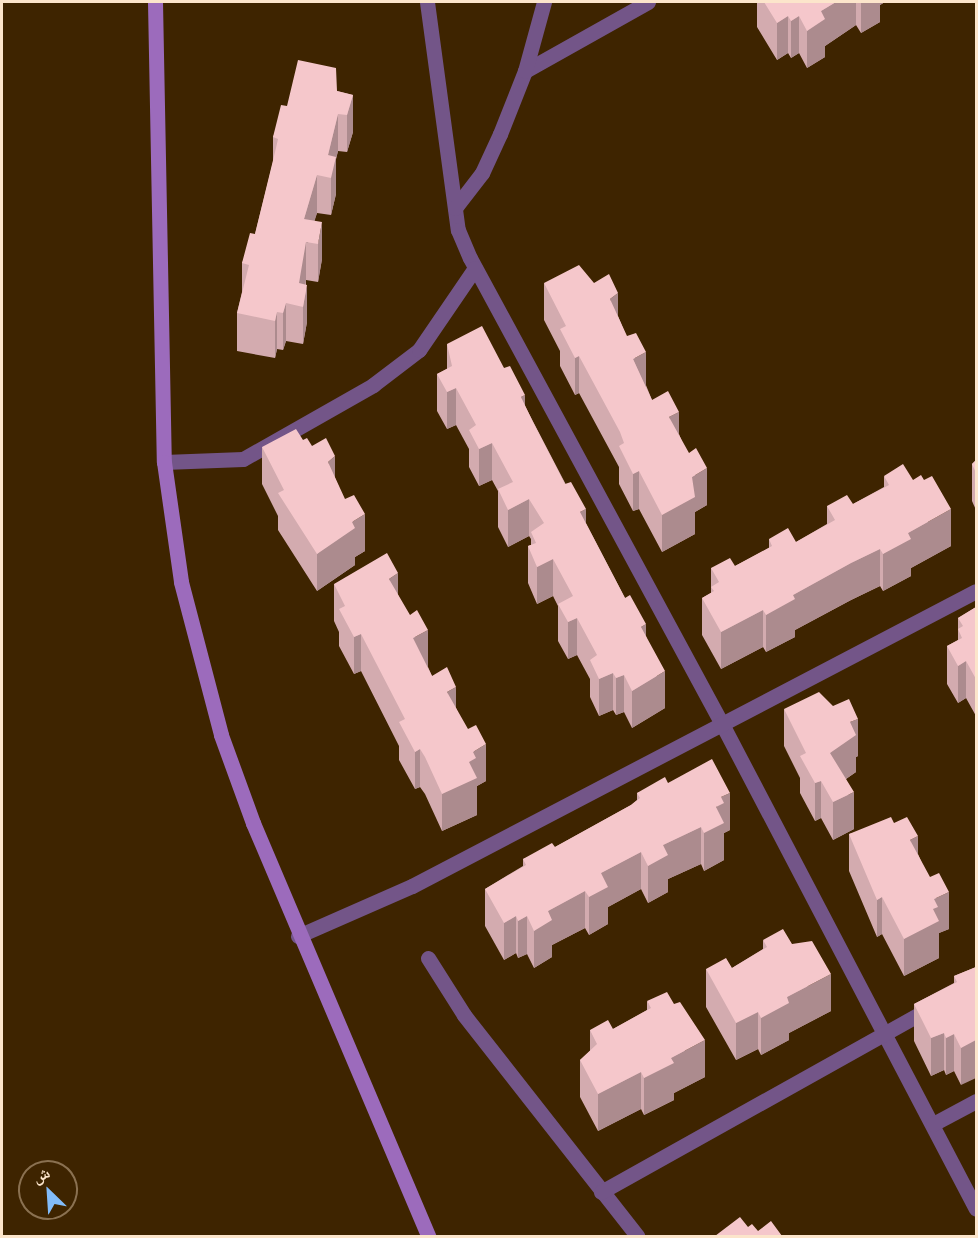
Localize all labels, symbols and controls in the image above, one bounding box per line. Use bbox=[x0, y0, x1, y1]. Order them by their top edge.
north arrow bbox=[18, 1160, 78, 1220]
text: ش bbox=[29, 1163, 53, 1187]

